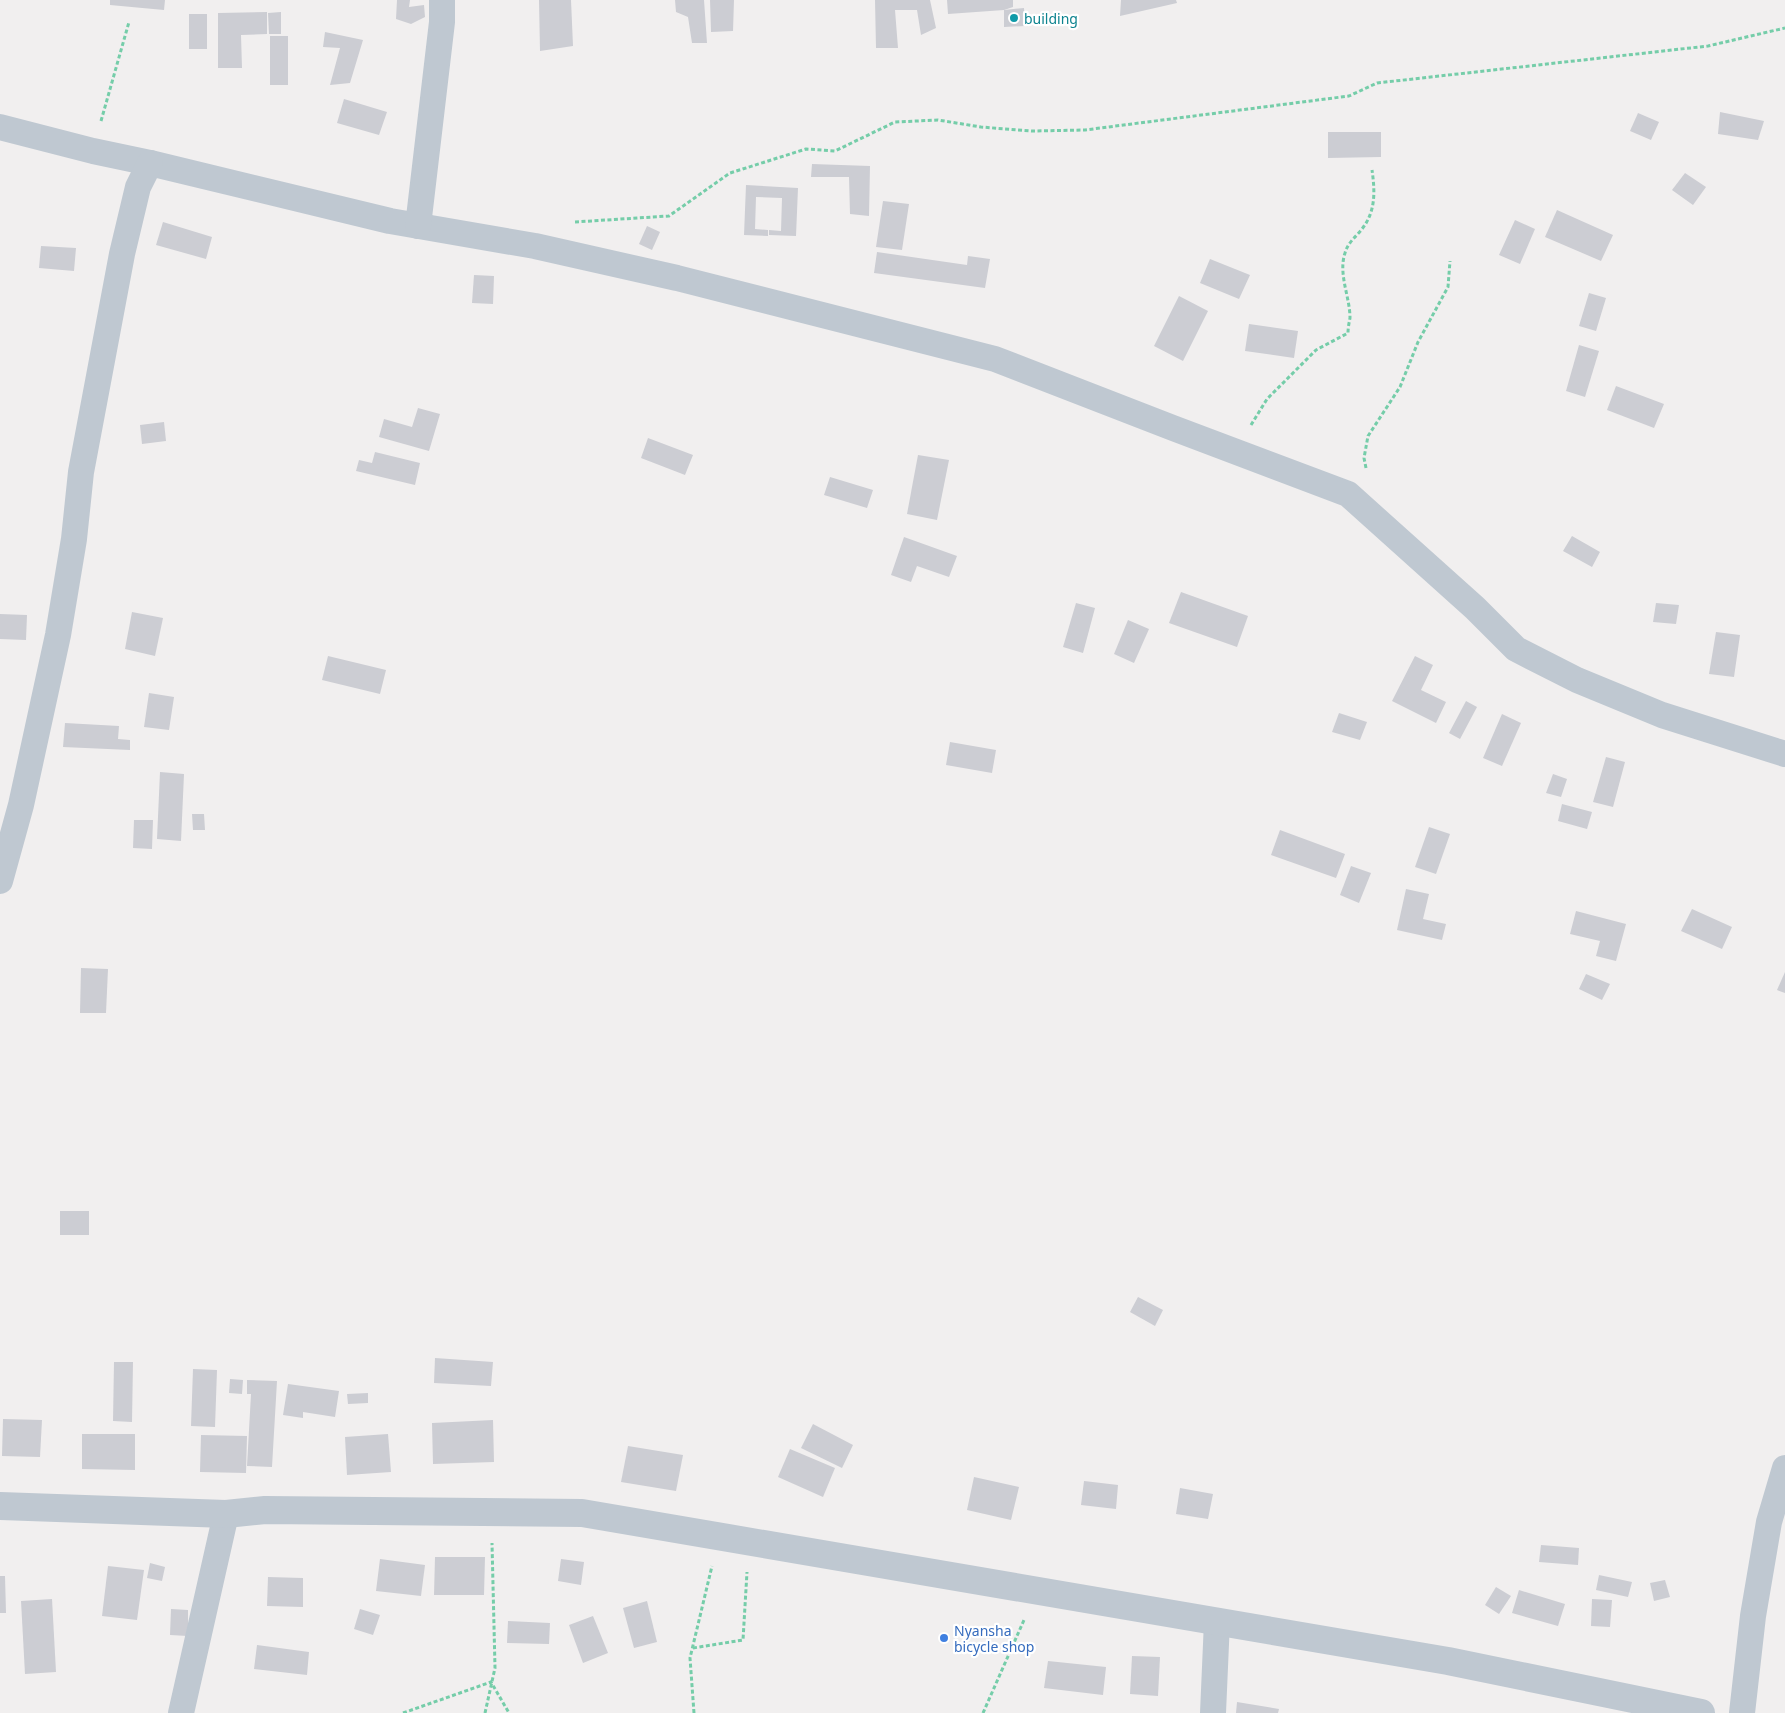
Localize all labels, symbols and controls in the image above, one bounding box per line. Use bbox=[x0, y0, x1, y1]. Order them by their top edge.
place label: building bbox=[1024, 9, 1078, 28]
marker: building bbox=[1008, 12, 1020, 24]
place label: Nyansha bicycle shop bbox=[954, 1621, 1034, 1656]
marker: Nyansha bicycle shop bbox=[938, 1632, 950, 1644]

